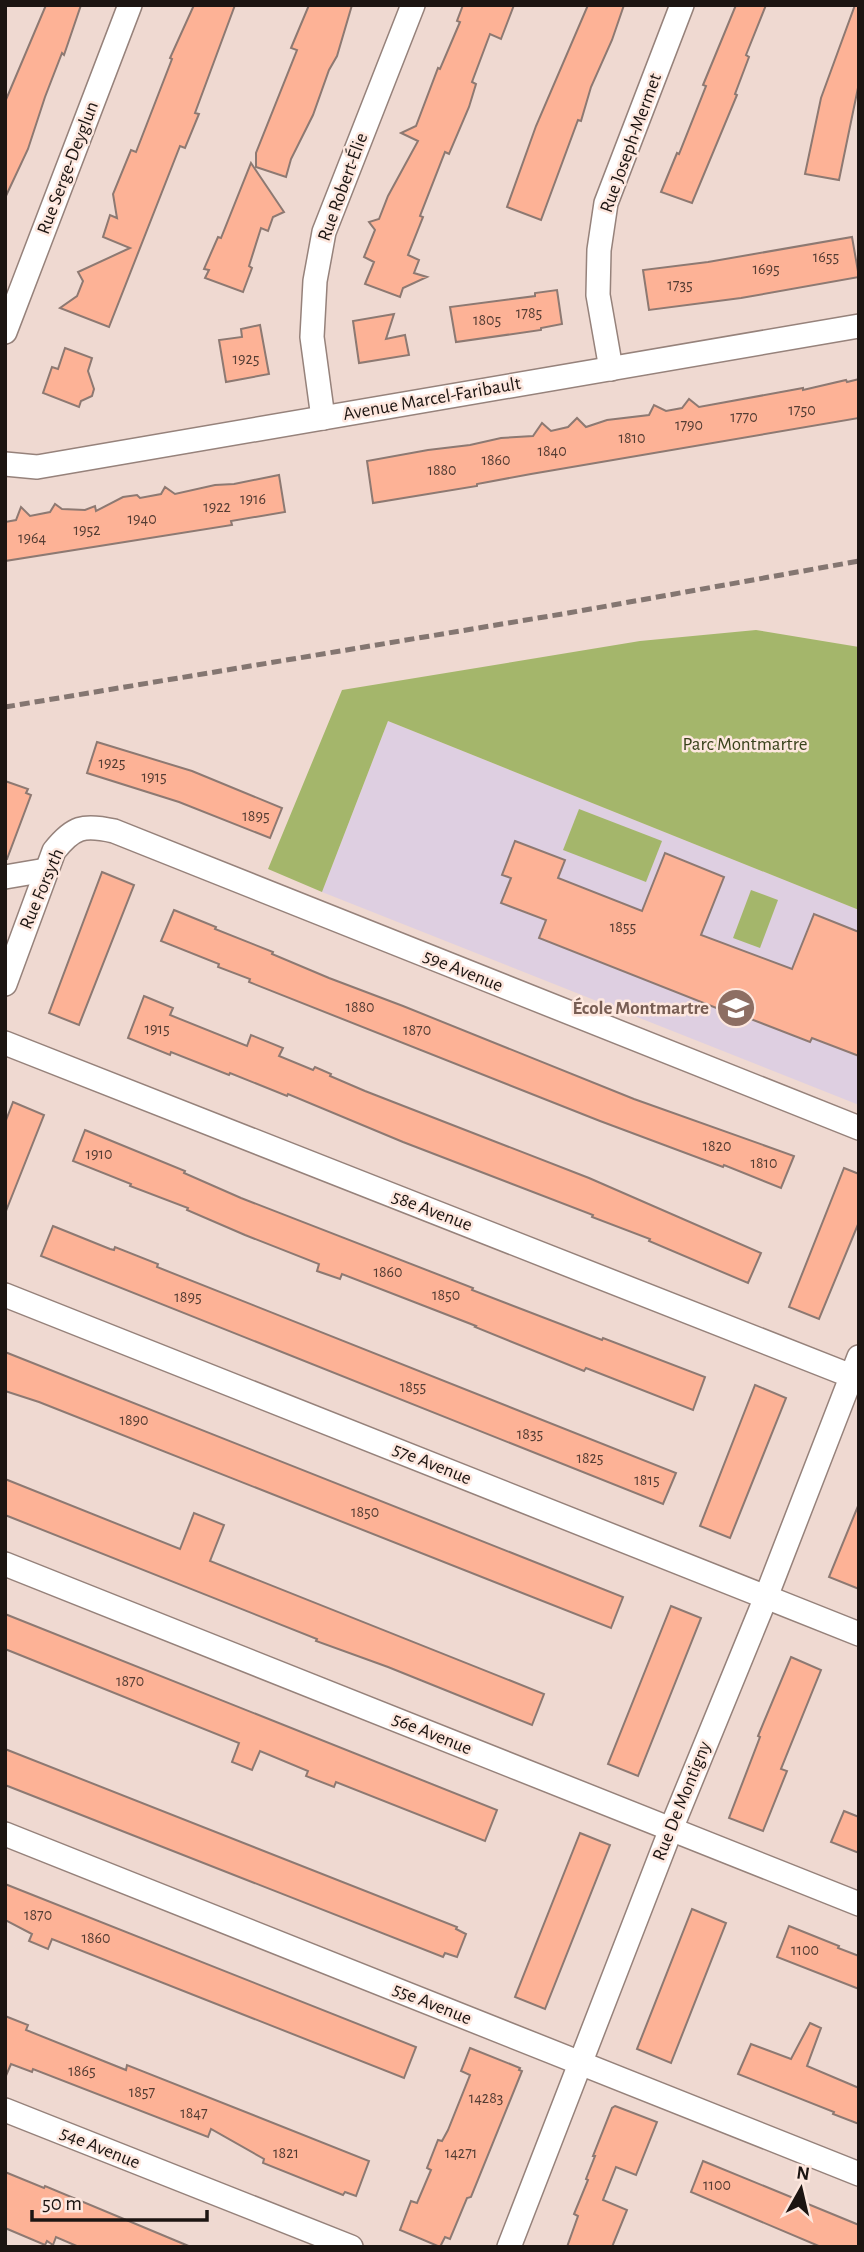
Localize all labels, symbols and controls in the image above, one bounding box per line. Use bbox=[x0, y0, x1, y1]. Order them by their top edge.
street label: Rue Joseph-Mermet bbox=[597, 71, 665, 215]
street label: Rue Serge-Deyglun bbox=[34, 99, 102, 237]
street label: Rue Robert-Élie bbox=[313, 130, 371, 244]
house number: 1655 bbox=[813, 249, 839, 265]
house number: 1695 bbox=[752, 261, 780, 277]
house number: 1735 bbox=[667, 277, 693, 293]
house number: 1785 bbox=[516, 305, 542, 321]
house number: 1805 bbox=[473, 312, 501, 328]
house number: 1925 bbox=[233, 351, 260, 367]
street label: Avenue Marcel-Faribault bbox=[342, 374, 522, 424]
house number: 1750 bbox=[788, 402, 816, 418]
house number: 1770 bbox=[730, 409, 758, 425]
house number: 1790 bbox=[675, 417, 703, 433]
house number: 1810 bbox=[618, 430, 646, 446]
house number: 1840 bbox=[537, 443, 567, 459]
house number: 1860 bbox=[481, 452, 511, 468]
house number: 1880 bbox=[427, 462, 457, 478]
house number: 1916 bbox=[240, 491, 266, 507]
house number: 1922 bbox=[203, 499, 231, 515]
house number: 1940 bbox=[127, 511, 157, 527]
house number: 1952 bbox=[74, 522, 101, 538]
house number: 1964 bbox=[18, 530, 46, 546]
park label: Parc Montmartre bbox=[682, 735, 808, 754]
house number: 1925 bbox=[99, 755, 126, 771]
house number: 1915 bbox=[141, 769, 167, 785]
house number: 1895 bbox=[242, 808, 270, 824]
street label: Rue Forsyth bbox=[17, 846, 67, 932]
house number: 1855 bbox=[610, 919, 636, 935]
street label: 59e Avenue bbox=[420, 946, 506, 996]
school or university icon: École Montmartre bbox=[715, 987, 757, 1029]
place label: École Montmartre bbox=[573, 997, 709, 1018]
house number: 1880 bbox=[345, 999, 375, 1015]
house number: 1915 bbox=[144, 1021, 170, 1037]
house number: 1870 bbox=[403, 1022, 431, 1038]
house number: 1820 bbox=[703, 1138, 731, 1154]
house number: 1910 bbox=[86, 1146, 112, 1162]
house number: 1810 bbox=[750, 1155, 778, 1171]
street label: 58e Avenue bbox=[389, 1187, 475, 1235]
house number: 1860 bbox=[373, 1264, 403, 1280]
house number: 1850 bbox=[432, 1287, 460, 1303]
house number: 1895 bbox=[174, 1289, 202, 1305]
house number: 1855 bbox=[400, 1379, 426, 1395]
house number: 1890 bbox=[119, 1412, 149, 1428]
house number: 1835 bbox=[517, 1426, 543, 1442]
street label: 57e Avenue bbox=[390, 1440, 474, 1488]
house number: 1825 bbox=[576, 1450, 604, 1466]
house number: 1815 bbox=[634, 1472, 660, 1488]
house number: 1850 bbox=[351, 1504, 379, 1520]
house number: 1870 bbox=[116, 1673, 144, 1689]
street label: 56e Avenue bbox=[389, 1709, 475, 1759]
street label: Rue De Montigny bbox=[649, 1739, 715, 1863]
house number: 1870 bbox=[24, 1907, 52, 1923]
house number: 1860 bbox=[81, 1930, 111, 1946]
house number: 1100 bbox=[791, 1942, 819, 1958]
street label: 55e Avenue bbox=[390, 1980, 474, 2028]
house number: 1865 bbox=[68, 2063, 96, 2079]
house number: 1857 bbox=[129, 2084, 156, 2100]
house number: 14283 bbox=[469, 2090, 503, 2106]
house number: 1847 bbox=[180, 2105, 208, 2121]
street label: 54e Avenue bbox=[57, 2123, 143, 2173]
house number: 1821 bbox=[273, 2145, 299, 2161]
house number: 14271 bbox=[445, 2145, 477, 2161]
north arrow bbox=[766, 2154, 836, 2224]
text: N bbox=[795, 2163, 811, 2184]
house number: 1100 bbox=[703, 2177, 731, 2193]
scale bar bbox=[32, 2178, 206, 2222]
text: 50 m bbox=[42, 2193, 82, 2214]

